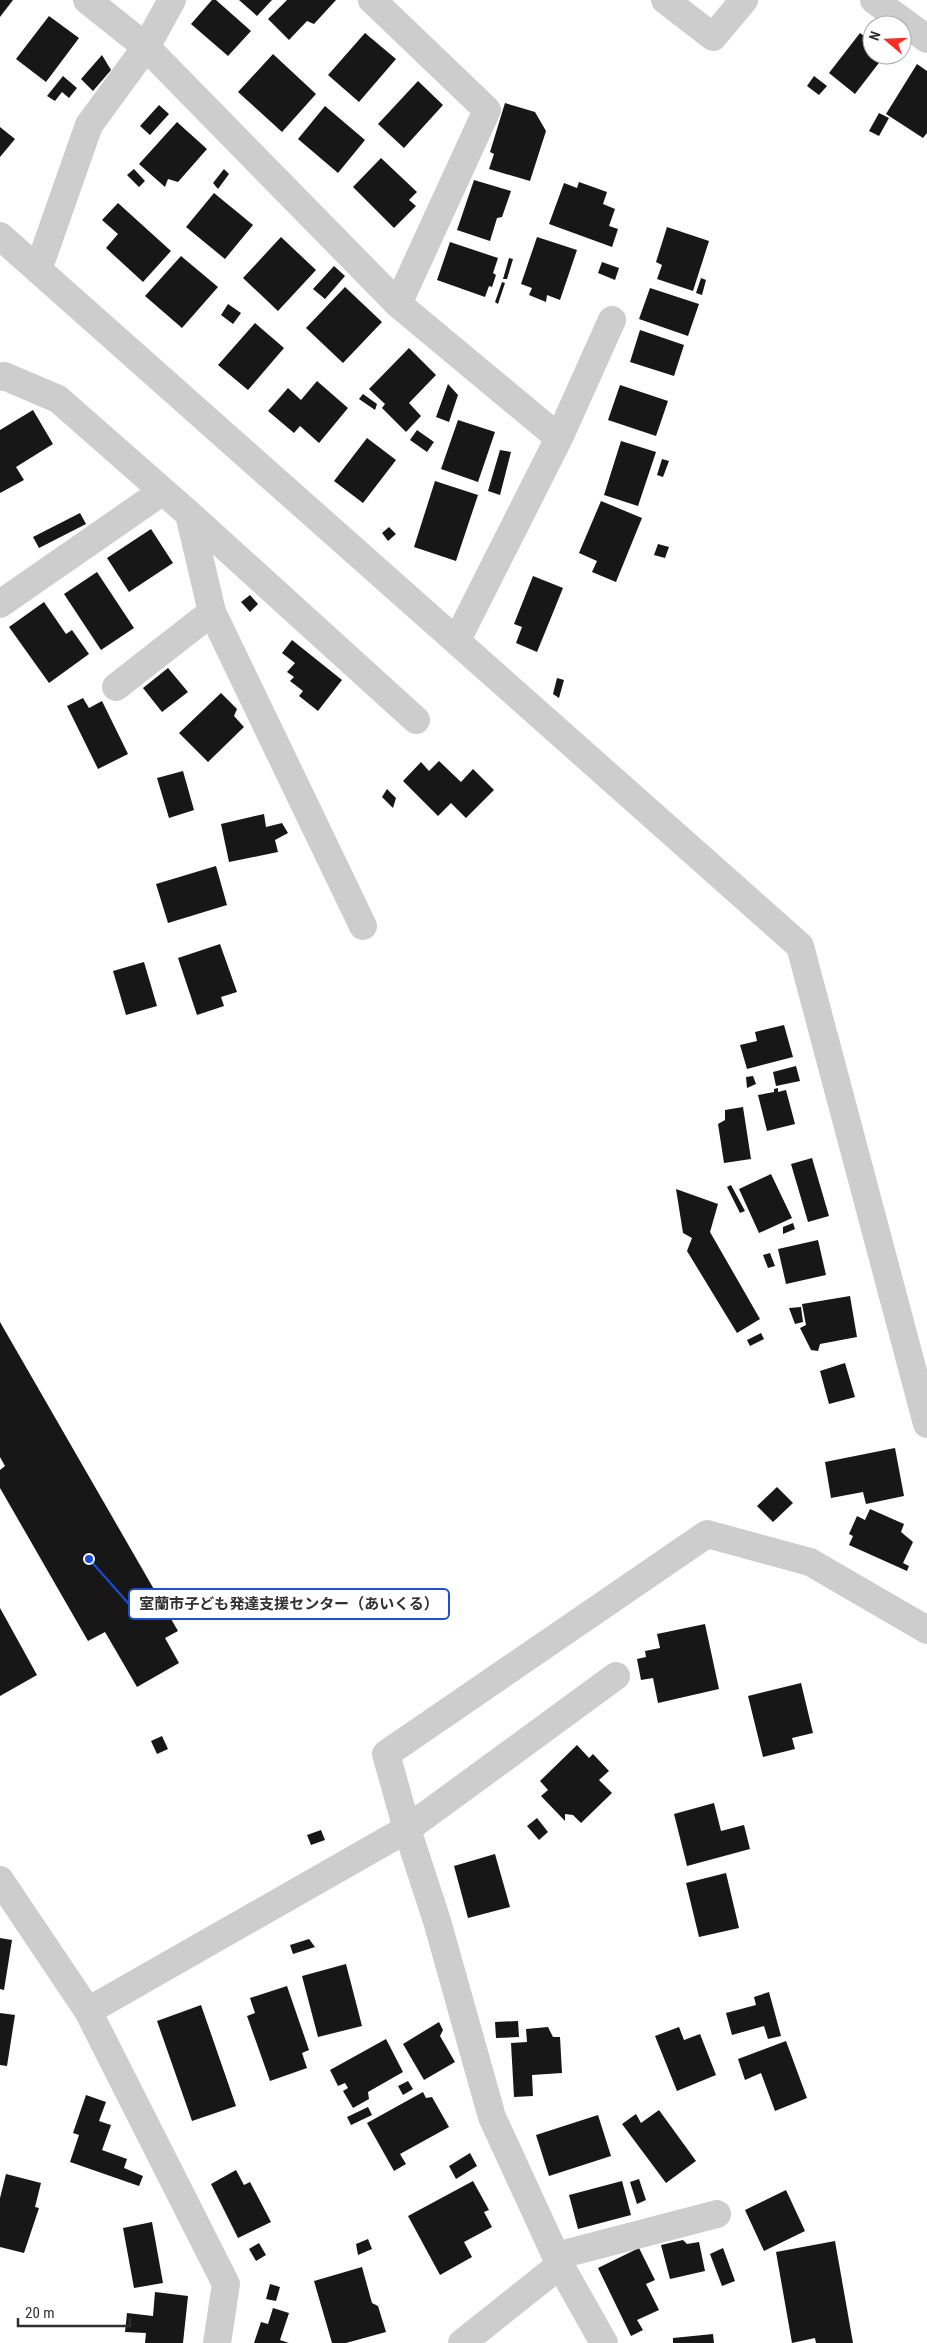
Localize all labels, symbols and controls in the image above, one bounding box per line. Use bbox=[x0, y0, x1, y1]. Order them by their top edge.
north arrow bbox=[862, 15, 912, 65]
text: N bbox=[866, 29, 884, 42]
callout: 室蘭市子ども発達支援センター（あいくる） bbox=[129, 1589, 449, 1619]
text: 室蘭市子ども発達支援センター（あいくる） bbox=[139, 1595, 439, 1613]
scale bar bbox=[18, 2296, 130, 2328]
text: 20 m bbox=[25, 2304, 55, 2322]

